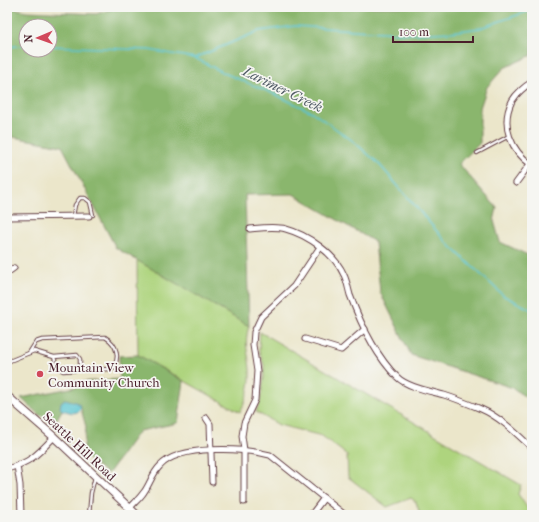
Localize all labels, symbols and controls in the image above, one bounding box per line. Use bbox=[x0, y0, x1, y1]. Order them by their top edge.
north arrow bbox=[18, 18, 58, 58]
scale bar bbox=[393, 18, 473, 44]
text: 100 m bbox=[399, 25, 429, 39]
text: N bbox=[22, 33, 35, 43]
water label: Larimer Creek bbox=[239, 62, 326, 116]
place label: Mountain View Community Church bbox=[48, 360, 160, 390]
marker: Mountain View Community Church bbox=[35, 369, 45, 379]
street label: Seattle Hill Road bbox=[40, 409, 120, 485]

